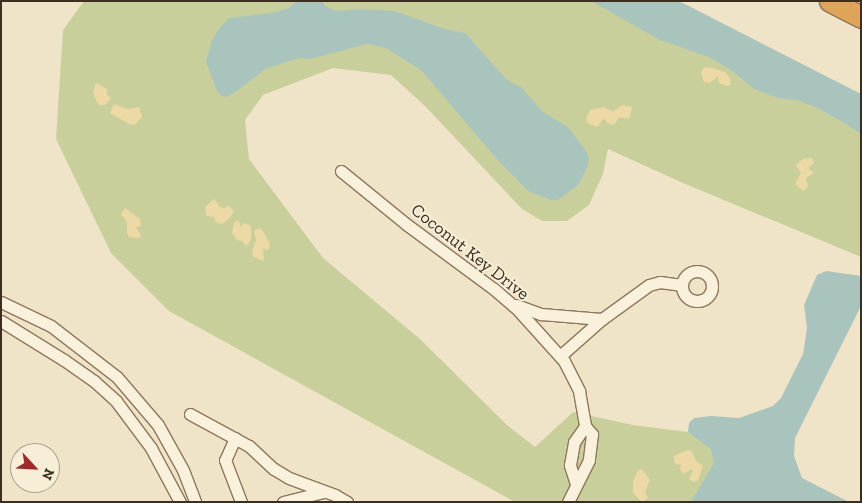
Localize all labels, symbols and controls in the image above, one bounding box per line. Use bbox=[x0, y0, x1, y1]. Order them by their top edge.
street label: Coconut Key Drive bbox=[406, 199, 534, 305]
north arrow bbox=[10, 443, 60, 493]
text: N bbox=[38, 466, 58, 483]

